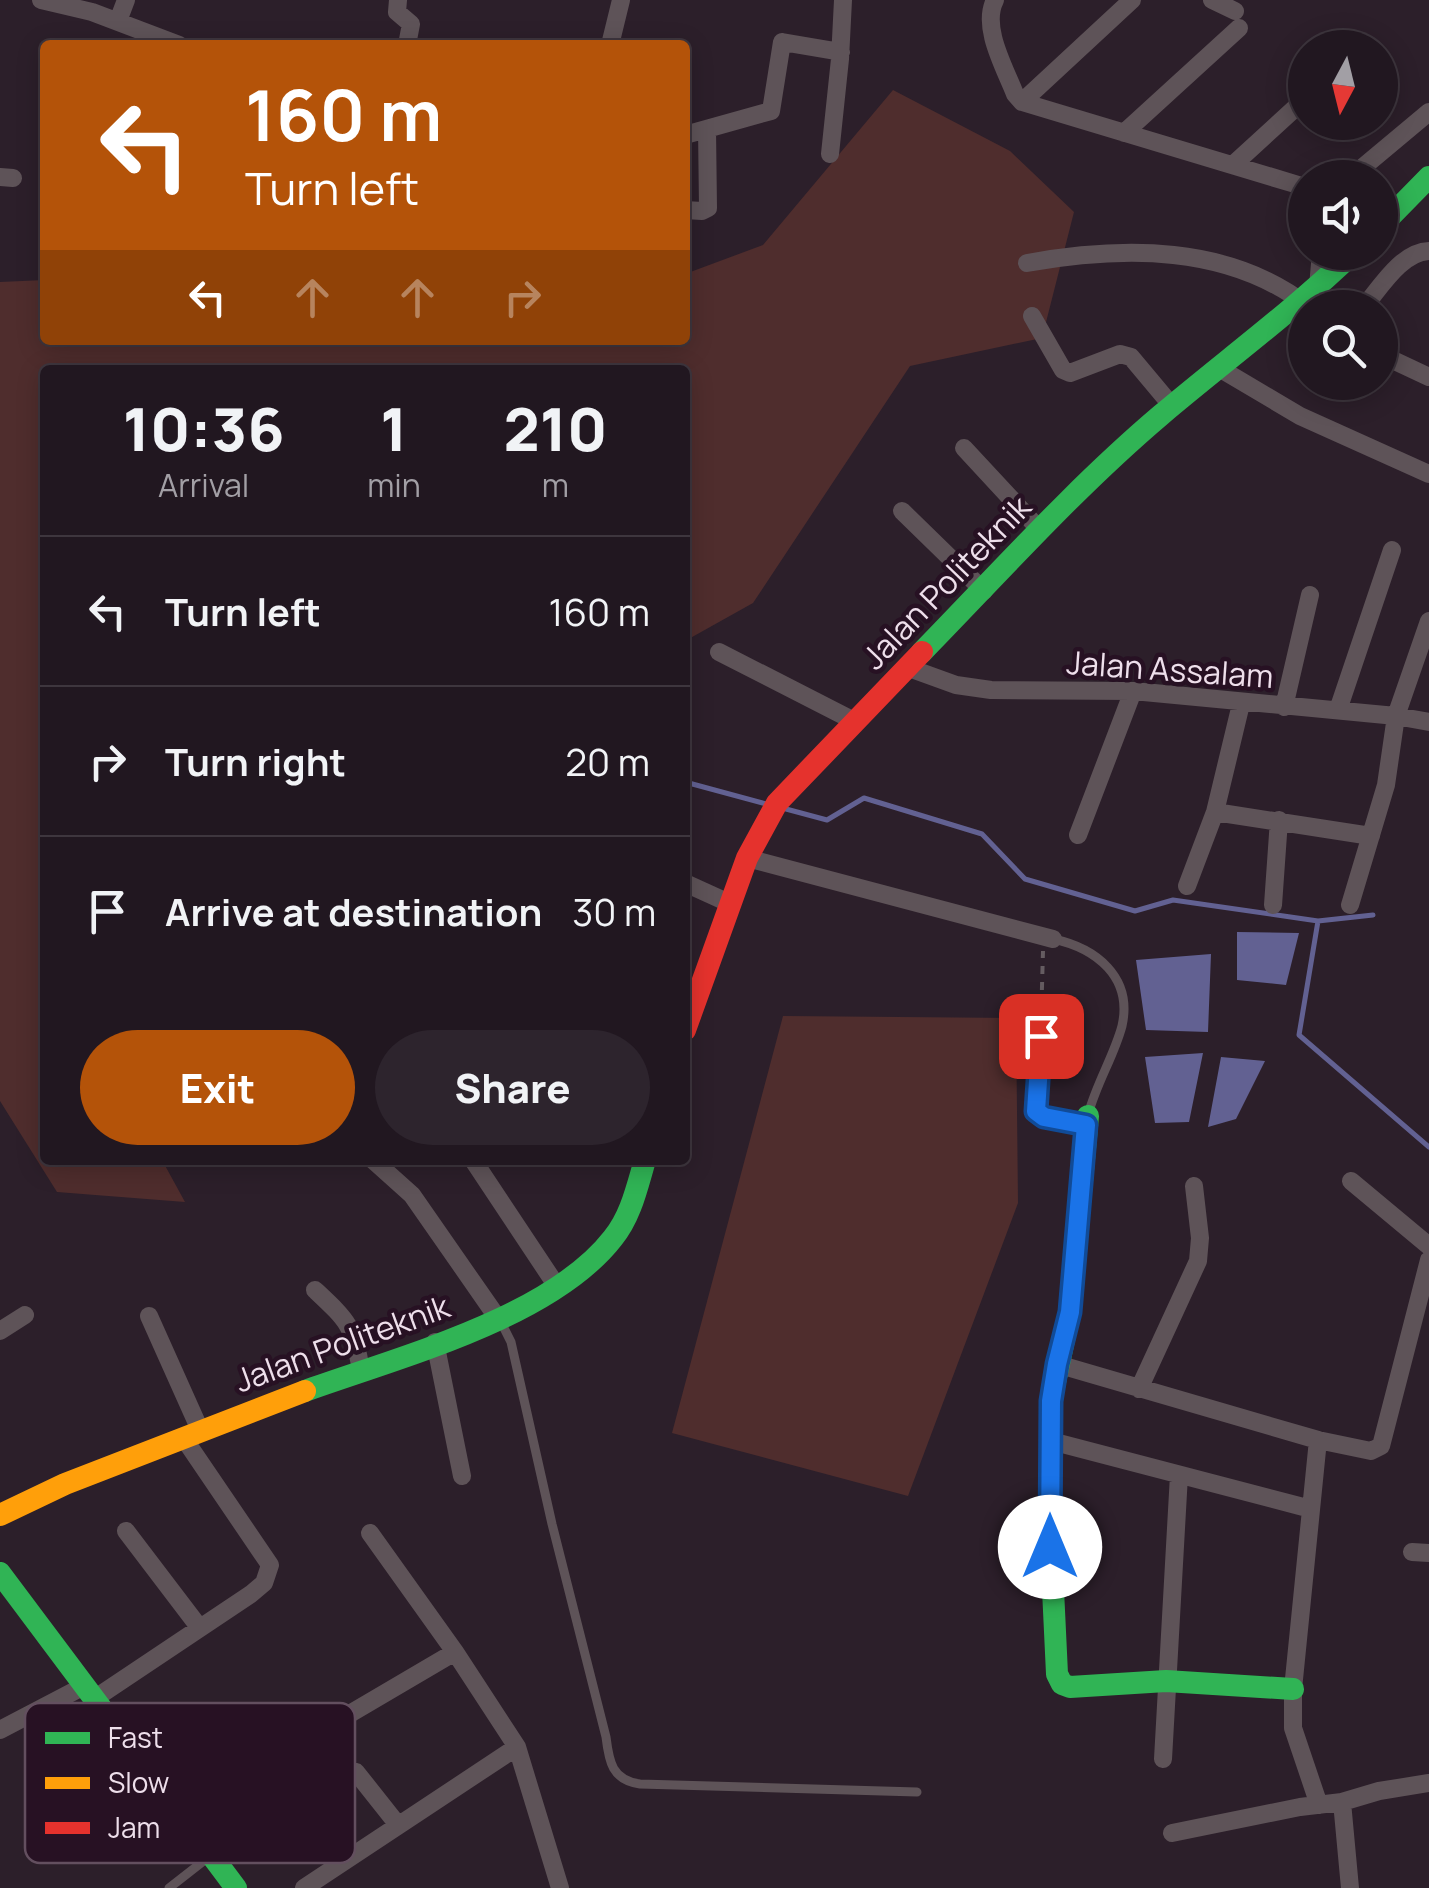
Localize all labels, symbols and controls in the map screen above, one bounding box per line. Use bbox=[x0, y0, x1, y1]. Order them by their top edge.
north arrow bbox=[1288, 30, 1398, 140]
map controls bbox=[1288, 30, 1398, 400]
text: 160 m bbox=[245, 66, 442, 162]
icon: left bbox=[80, 80, 210, 210]
text: Turn left bbox=[245, 157, 419, 219]
button: sound bbox=[1288, 160, 1398, 270]
icon: left bbox=[180, 270, 235, 325]
icon: ahead bbox=[285, 270, 340, 325]
icon: ahead bbox=[390, 270, 445, 325]
icon: right bbox=[495, 270, 550, 325]
button: search bbox=[1288, 290, 1398, 400]
text: 10:36 bbox=[123, 387, 285, 469]
text: 1 bbox=[380, 387, 408, 469]
text: 210 bbox=[503, 387, 607, 469]
text: Arrival bbox=[158, 463, 249, 507]
text: min bbox=[367, 463, 421, 507]
text: m bbox=[542, 463, 569, 507]
street label: Jalan Politeknik bbox=[852, 485, 1041, 678]
icon: left bbox=[80, 584, 135, 639]
text: Turn left bbox=[165, 585, 321, 637]
text: 160 m bbox=[549, 585, 650, 637]
street label: Jalan Assalam bbox=[1065, 640, 1275, 698]
icon: right bbox=[80, 734, 135, 789]
text: Turn right bbox=[165, 735, 346, 787]
text: 20 m bbox=[565, 735, 650, 787]
icon: arrive bbox=[80, 884, 135, 939]
text: Arrive at destination bbox=[165, 885, 542, 937]
text: 30 m bbox=[572, 885, 656, 937]
pin bbox=[999, 994, 1084, 1079]
icon: arrive bbox=[1014, 1009, 1069, 1064]
button: Exit bbox=[80, 1030, 355, 1145]
button: Share bbox=[375, 1030, 650, 1145]
street label: Jalan Politeknik bbox=[229, 1283, 457, 1402]
position arrow bbox=[998, 1495, 1102, 1599]
legend bbox=[25, 1703, 355, 1863]
text: Fast bbox=[108, 1718, 163, 1756]
text: Slow bbox=[108, 1763, 169, 1801]
text: Jam bbox=[108, 1808, 160, 1846]

